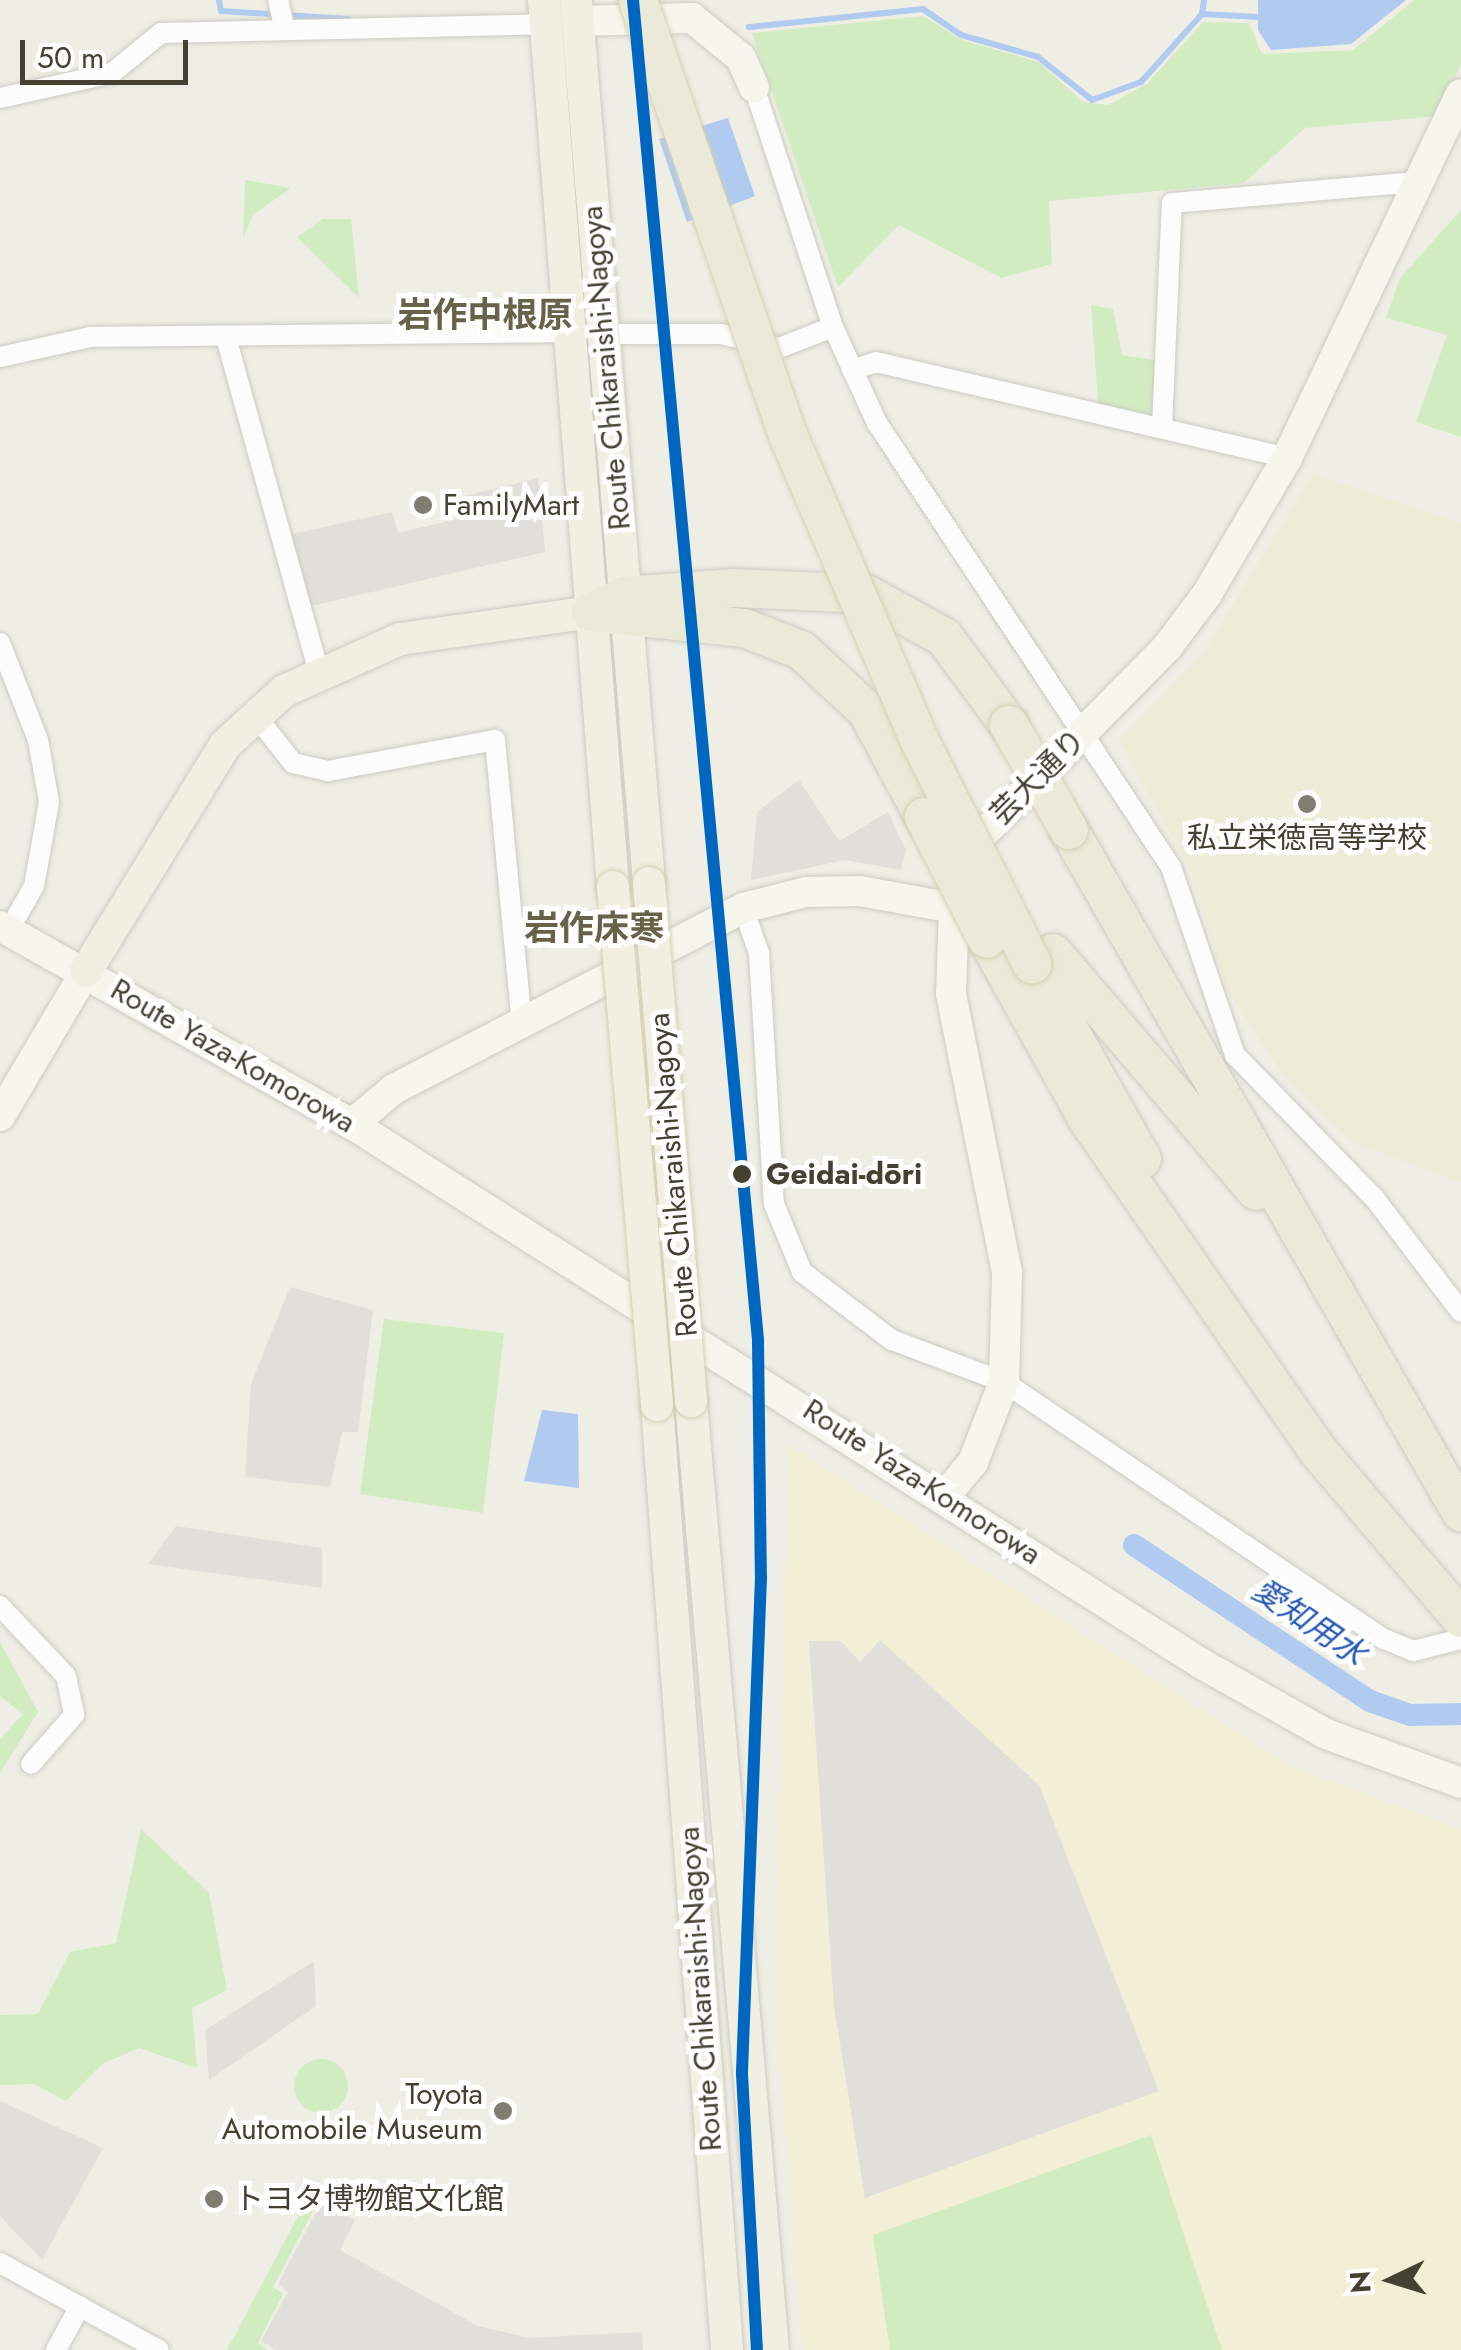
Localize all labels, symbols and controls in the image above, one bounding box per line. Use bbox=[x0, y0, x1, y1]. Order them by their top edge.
scale bar bbox=[25, 20, 192, 82]
text: 50 m bbox=[37, 36, 104, 79]
street label: Route Chikaraishi-Nagoya bbox=[574, 204, 638, 532]
district label: 岩作中根原 bbox=[398, 294, 572, 336]
place label: FamilyMart bbox=[443, 487, 579, 523]
marker: FamilyMart bbox=[412, 494, 434, 516]
street label: 芸大通り bbox=[983, 722, 1093, 832]
marker: 私立栄徳高等学校 bbox=[1296, 793, 1318, 815]
place label: 私立栄徳高等学校 bbox=[1187, 820, 1427, 856]
district label: 岩作床寒 bbox=[524, 907, 664, 949]
street label: Route Yaza-Komorowa bbox=[104, 971, 362, 1141]
street label: Route Chikaraishi-Nagoya bbox=[641, 1011, 705, 1339]
place label: Geidai-dōri bbox=[766, 1156, 922, 1192]
marker: Geidai-dōri bbox=[727, 1159, 757, 1189]
street label: Route Yaza-Komorowa bbox=[796, 1392, 1048, 1572]
water label: 愛知用水 bbox=[1245, 1570, 1373, 1674]
street label: Route Chikaraishi-Nagoya bbox=[671, 1826, 729, 2152]
place label: Toyota Automobile Museum bbox=[222, 2076, 483, 2146]
marker: Toyota Automobile Museum bbox=[492, 2100, 514, 2122]
place label: トヨタ博物館文化館 bbox=[234, 2181, 504, 2217]
marker: トヨタ博物館文化館 bbox=[203, 2188, 225, 2210]
north arrow bbox=[1341, 2230, 1441, 2330]
text: N bbox=[1339, 2270, 1382, 2295]

